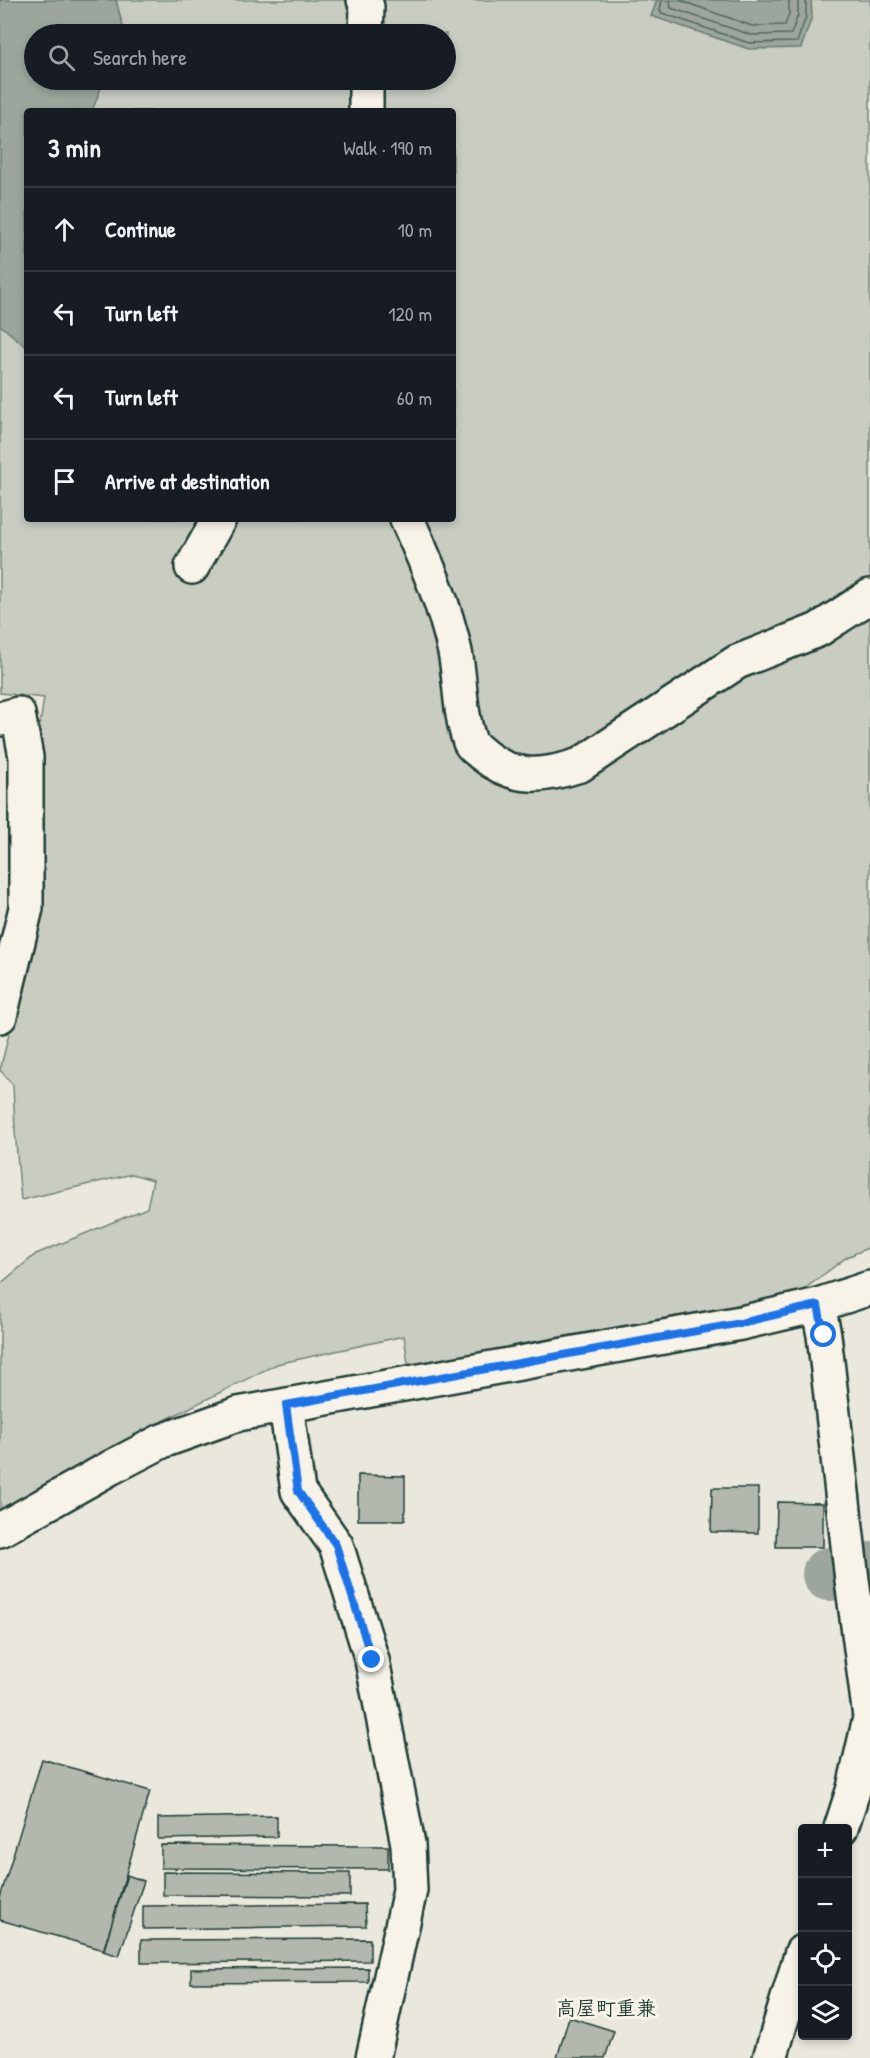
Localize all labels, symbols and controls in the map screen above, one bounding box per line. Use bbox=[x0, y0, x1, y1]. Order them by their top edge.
search box bbox=[24, 24, 456, 90]
icon: search bbox=[45, 41, 78, 74]
text: Search here bbox=[93, 42, 187, 72]
text: 3 min bbox=[48, 130, 101, 165]
text: Walk · 190 m bbox=[343, 134, 432, 161]
icon: ahead bbox=[48, 213, 81, 246]
text: Continue bbox=[105, 214, 176, 244]
text: 10 m bbox=[398, 216, 432, 243]
icon: left bbox=[48, 297, 81, 330]
text: Turn left bbox=[105, 298, 178, 328]
text: 120 m bbox=[388, 300, 432, 327]
icon: left bbox=[48, 381, 81, 414]
text: Turn left bbox=[105, 382, 178, 412]
text: 60 m bbox=[397, 384, 432, 411]
icon: arrive bbox=[48, 465, 81, 498]
text: Arrive at destination bbox=[105, 466, 270, 496]
route start bbox=[810, 1321, 836, 1347]
route end bbox=[358, 1646, 384, 1672]
map controls bbox=[798, 1824, 852, 2040]
button: + bbox=[798, 1824, 852, 1878]
button: − bbox=[798, 1878, 852, 1932]
button: locate bbox=[798, 1932, 852, 1986]
button: layers bbox=[798, 1986, 852, 2040]
district label: 高屋町重兼 bbox=[556, 1994, 656, 2021]

